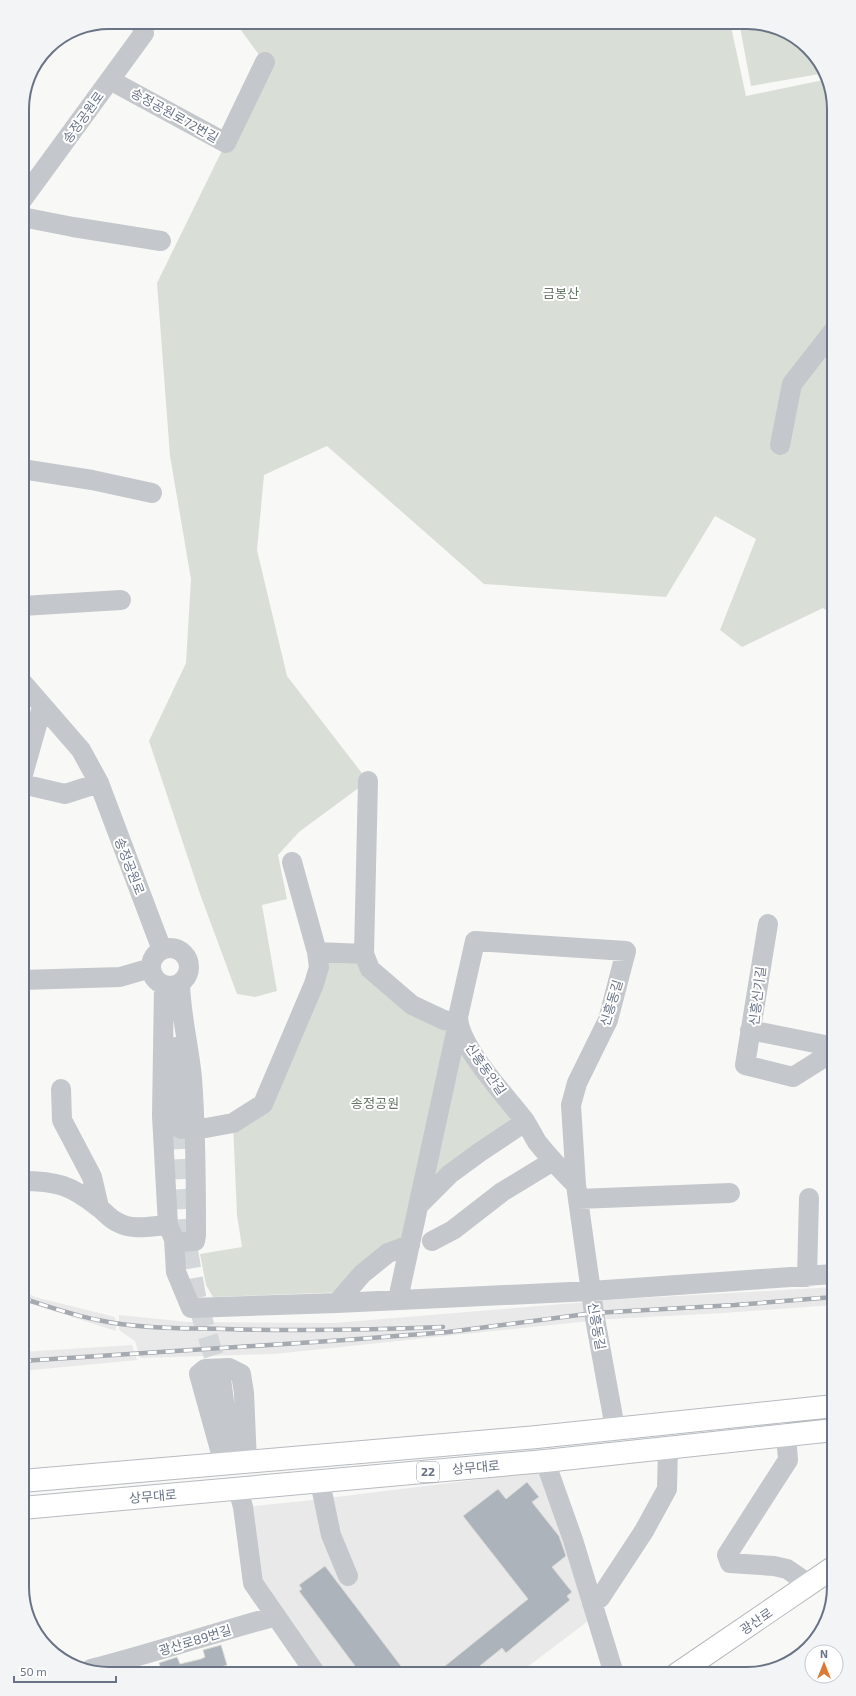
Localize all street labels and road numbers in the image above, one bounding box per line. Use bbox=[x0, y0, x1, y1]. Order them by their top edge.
street label: 송정공원로72번길 bbox=[128, 84, 222, 146]
street label: 송정공원로 bbox=[59, 88, 107, 146]
street label: 송정공원로 bbox=[112, 835, 148, 897]
street label: 신흥신기길 bbox=[745, 965, 769, 1027]
street label: 신흥동길 bbox=[596, 978, 626, 1028]
street label: 신흥동안길 bbox=[462, 1040, 510, 1098]
street label: 신흥동길 bbox=[585, 1301, 609, 1351]
street label: 상무대로 bbox=[451, 1457, 501, 1477]
road number: 22 bbox=[417, 1462, 439, 1482]
street label: 상무대로 bbox=[128, 1486, 178, 1506]
street label: 광산로 bbox=[737, 1604, 775, 1638]
street label: 광산로89번길 bbox=[157, 1621, 233, 1659]

